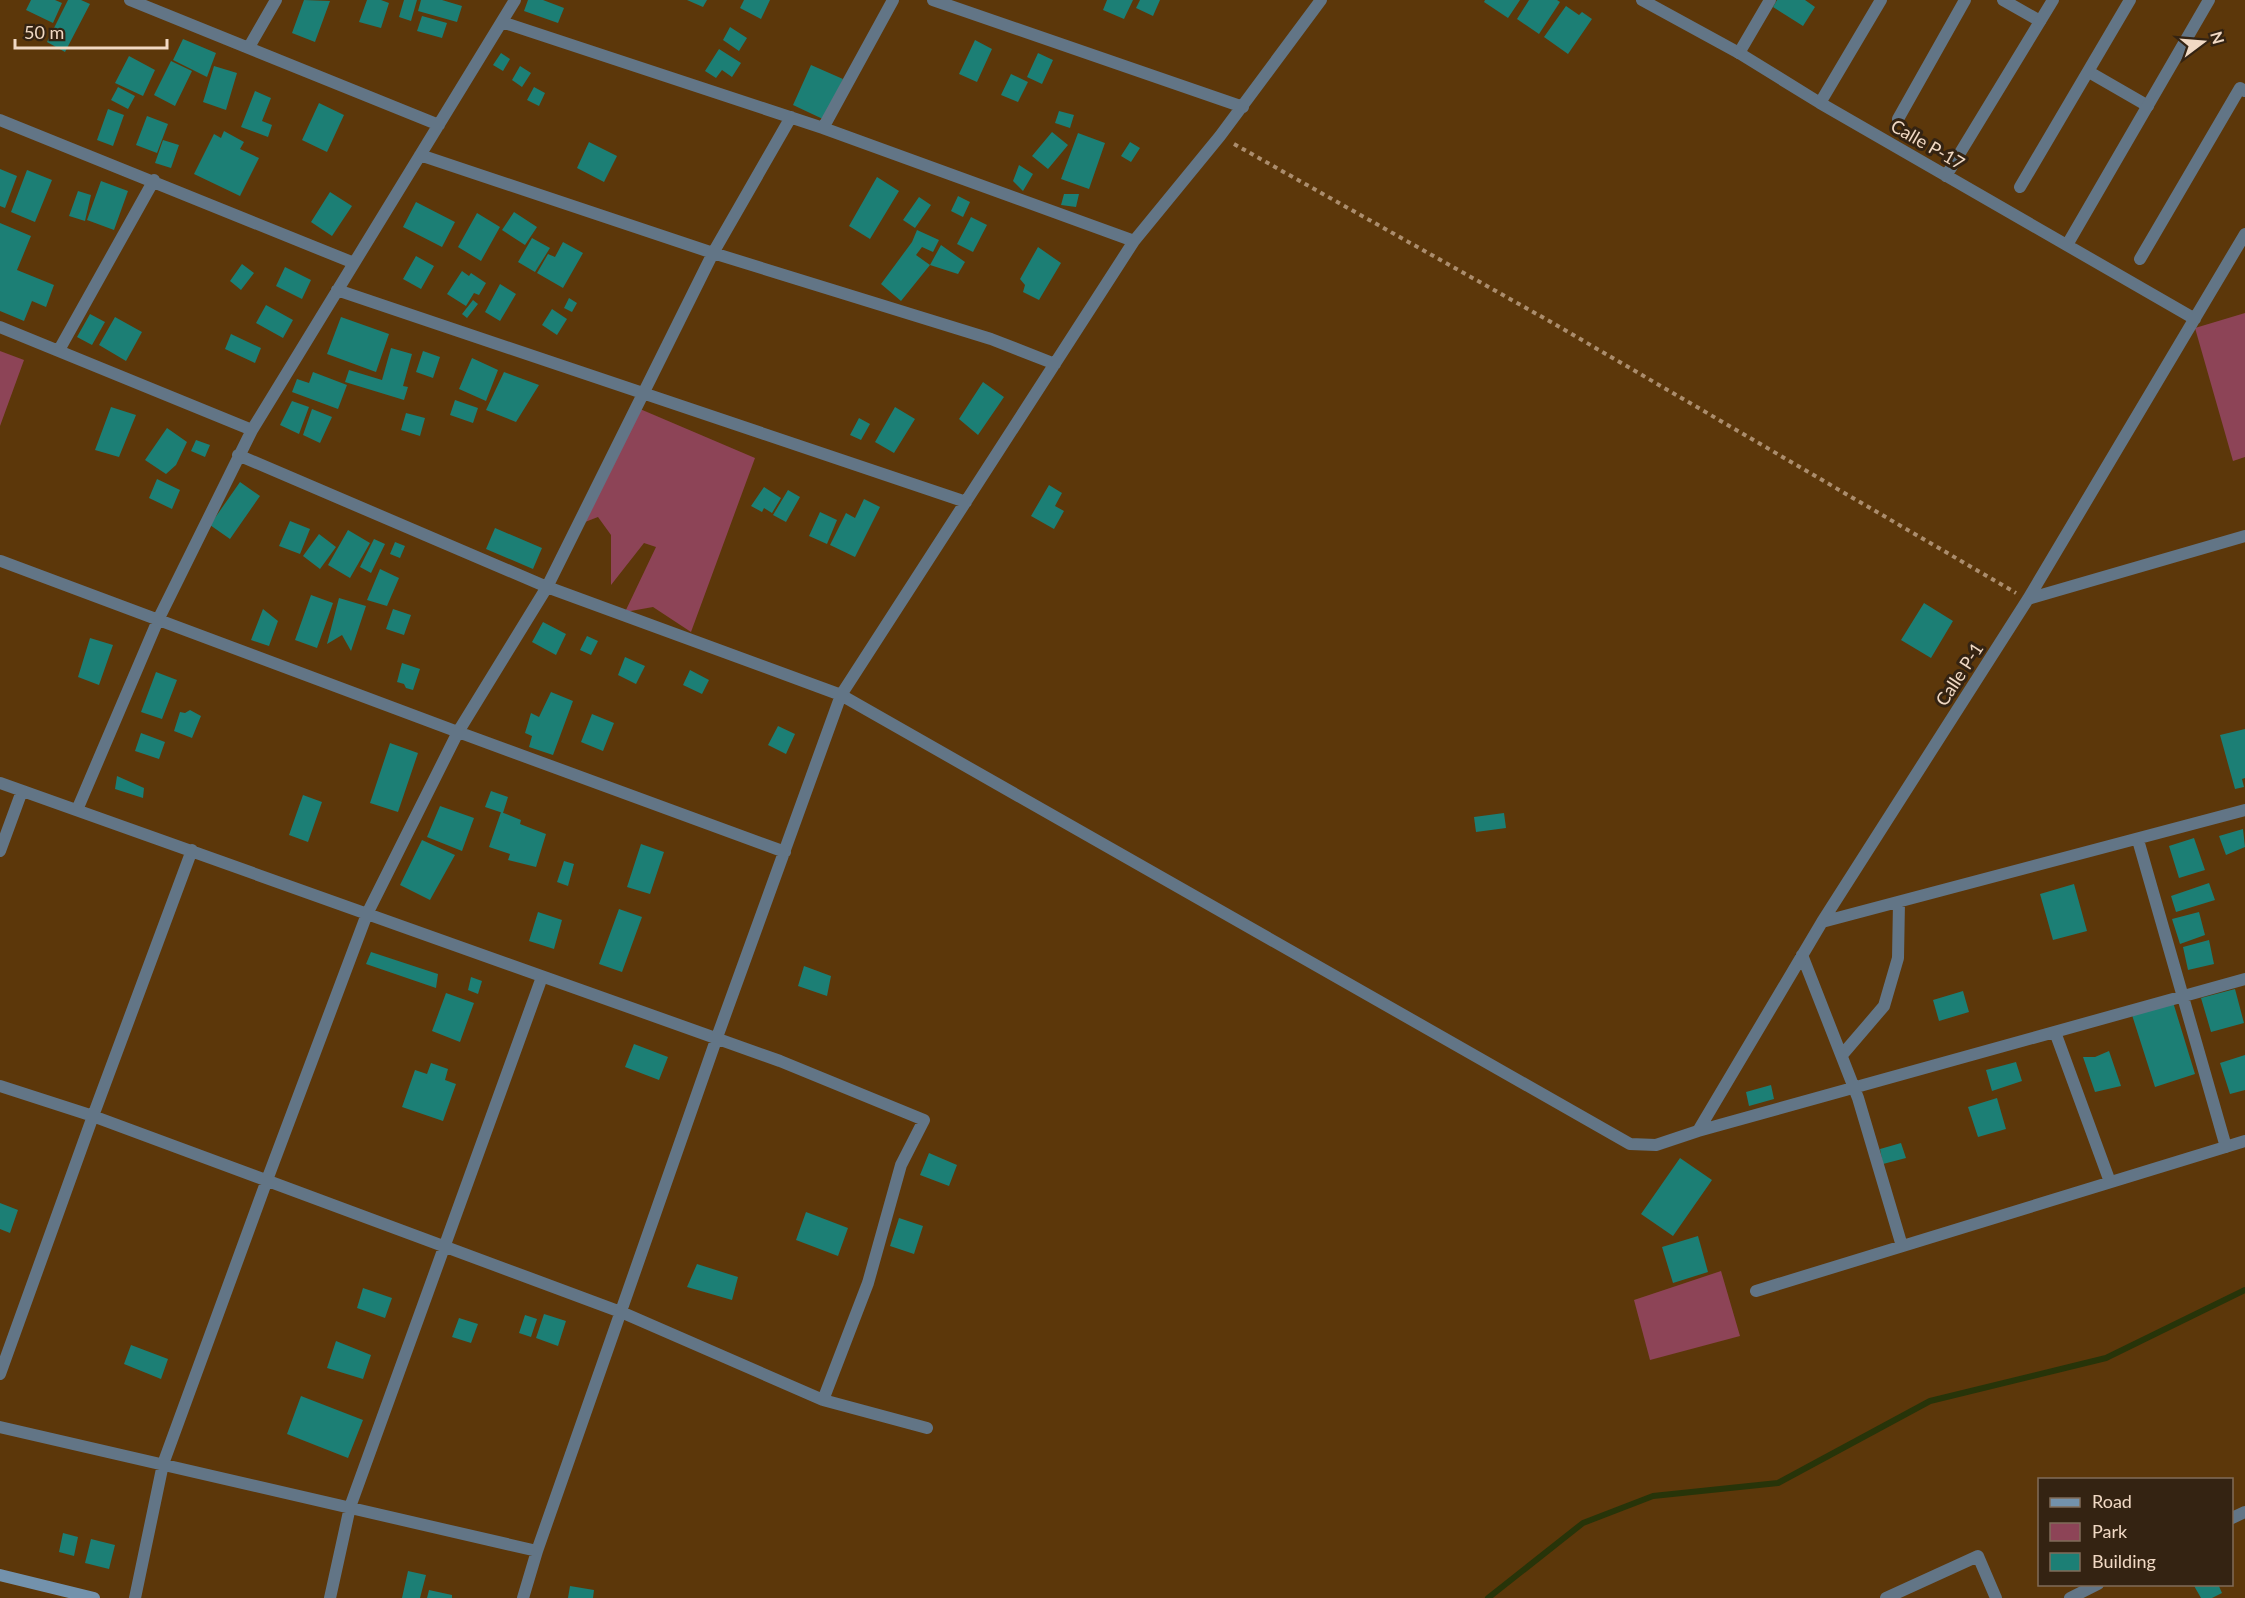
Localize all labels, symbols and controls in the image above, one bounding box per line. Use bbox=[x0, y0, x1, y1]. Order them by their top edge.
scale bar bbox=[15, 12, 166, 50]
north arrow bbox=[2173, 12, 2233, 72]
text: 50 m bbox=[24, 21, 64, 43]
text: N bbox=[2207, 29, 2229, 46]
street label: Calle P-17 bbox=[1887, 114, 1969, 174]
street label: Calle P-1 bbox=[1930, 638, 1988, 710]
legend bbox=[2038, 1478, 2233, 1586]
text: Road bbox=[2092, 1490, 2132, 1512]
text: Park bbox=[2092, 1520, 2128, 1542]
text: Building bbox=[2092, 1550, 2156, 1572]

